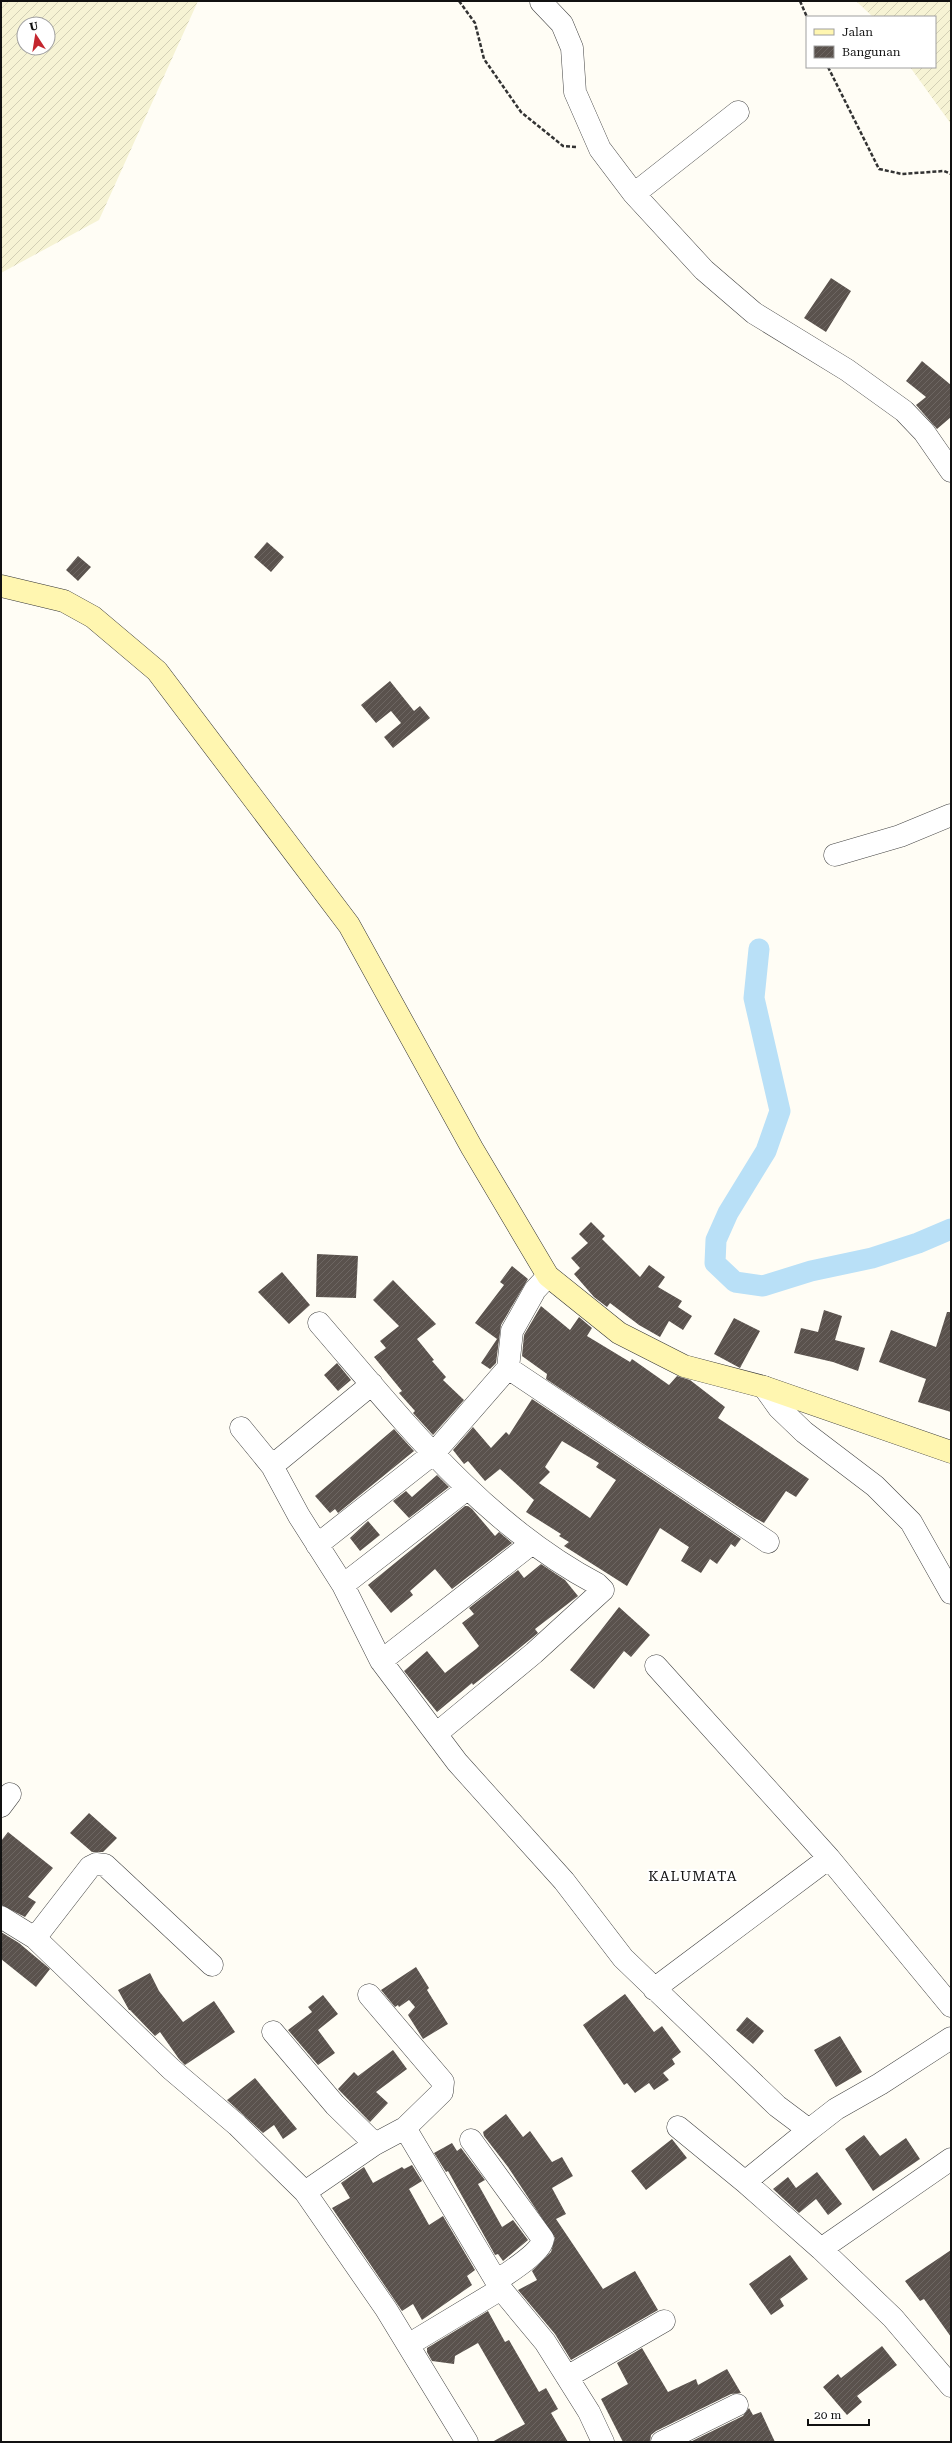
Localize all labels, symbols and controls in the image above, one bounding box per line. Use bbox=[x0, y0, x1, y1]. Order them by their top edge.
north arrow bbox=[16, 16, 56, 56]
legend bbox=[806, 16, 936, 68]
text: U bbox=[29, 19, 40, 34]
text: Jalan bbox=[842, 25, 873, 39]
text: Bangunan bbox=[842, 45, 901, 59]
district label: KALUMATA bbox=[648, 1868, 738, 1884]
scale bar bbox=[808, 2401, 869, 2427]
text: 20 m bbox=[814, 2408, 841, 2422]

